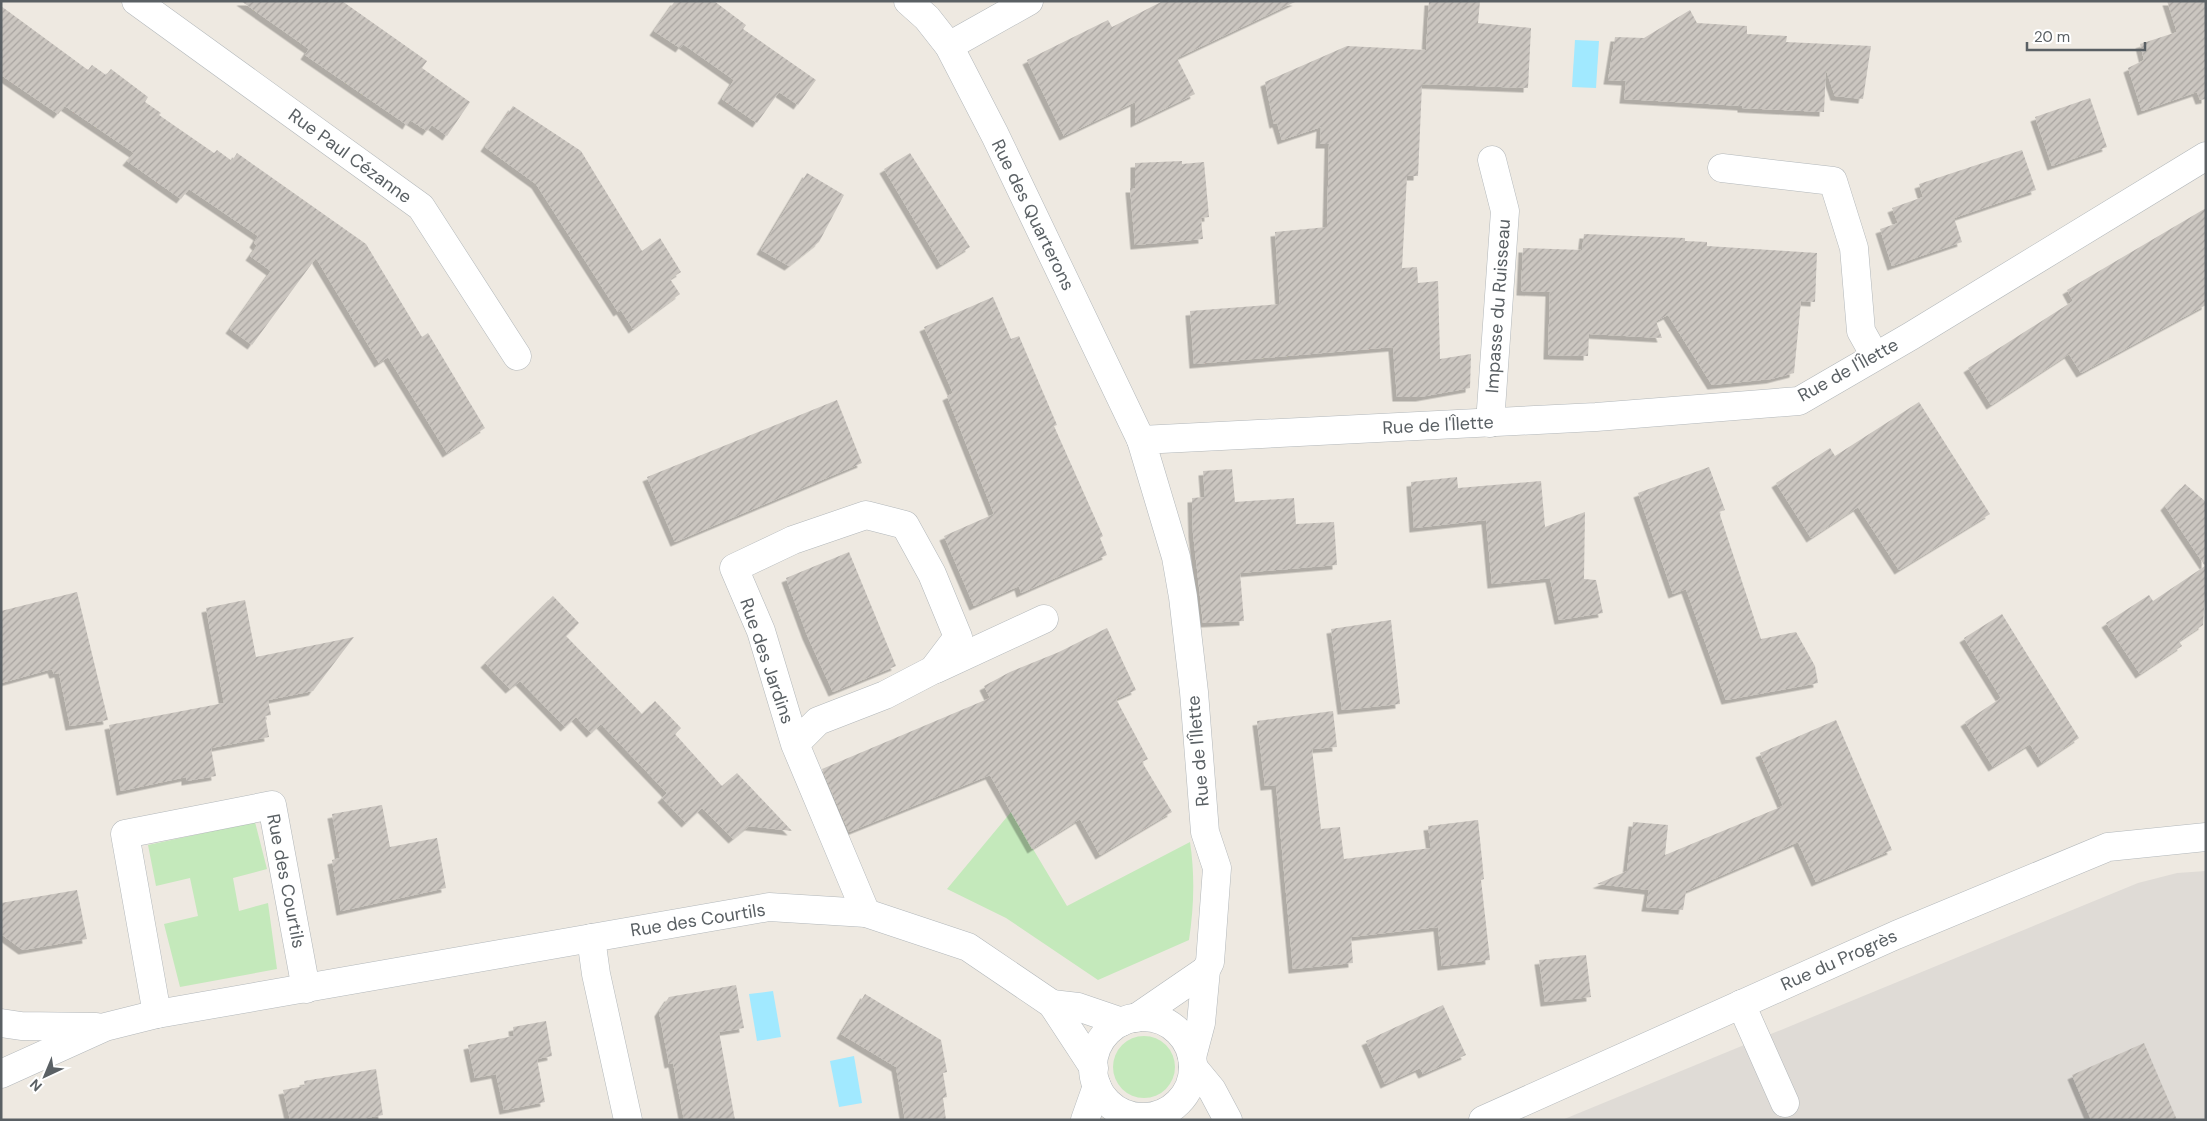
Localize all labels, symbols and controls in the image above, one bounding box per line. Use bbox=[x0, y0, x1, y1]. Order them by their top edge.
scale bar bbox=[2027, 20, 2144, 52]
text: 20 m bbox=[2034, 27, 2070, 47]
street label: Rue Paul Cézanne bbox=[283, 103, 417, 209]
street label: Rue des Quarterons bbox=[986, 135, 1080, 295]
street label: Impasse du Ruisseau bbox=[1480, 218, 1516, 394]
street label: Rue de l'Îlette bbox=[1793, 332, 1903, 408]
street label: Rue de l'Îlette bbox=[1382, 410, 1494, 440]
street label: Rue des Jardins bbox=[734, 595, 800, 727]
street label: Rue de l'Îlette bbox=[1181, 694, 1215, 808]
street label: Rue des Courtils bbox=[261, 812, 311, 950]
street label: Rue des Courtils bbox=[629, 897, 767, 943]
street label: Rue du Progrès bbox=[1777, 924, 1901, 996]
north arrow bbox=[20, 1051, 70, 1101]
text: N bbox=[26, 1075, 46, 1095]

